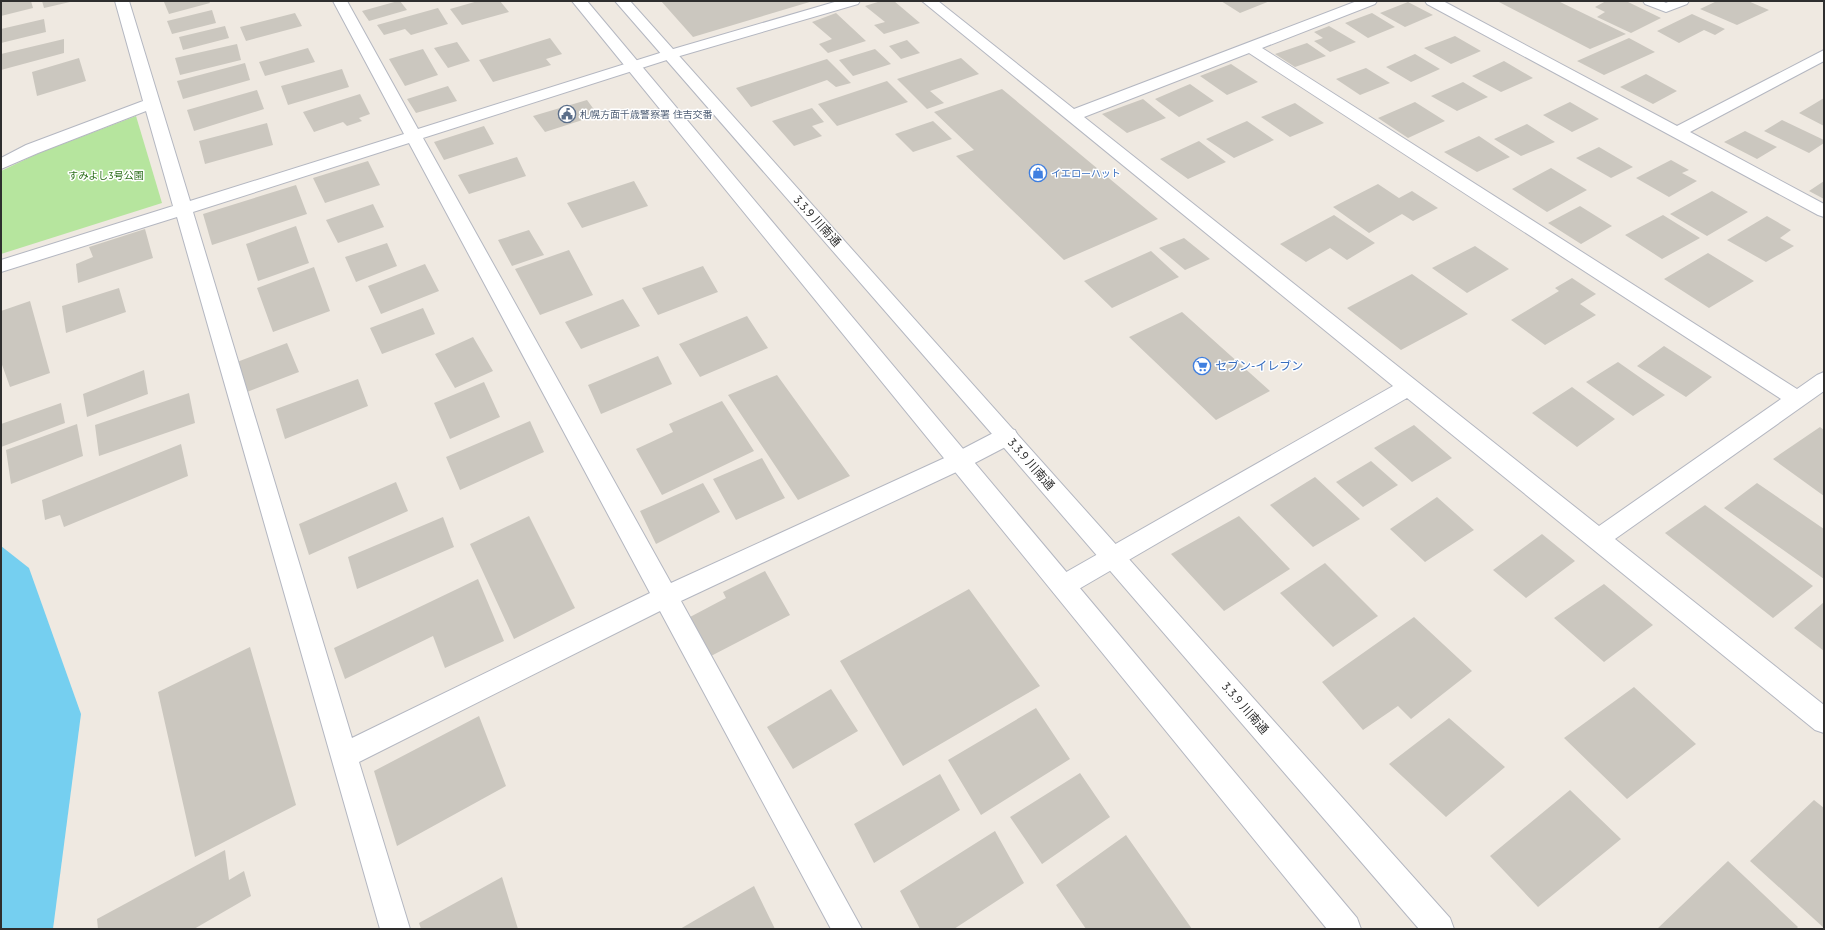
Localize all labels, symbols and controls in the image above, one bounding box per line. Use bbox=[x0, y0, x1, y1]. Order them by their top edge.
public building icon: 札幌方面千歳警察署 住吉交番 bbox=[557, 104, 577, 124]
place label: 札幌方面千歳警察署 住吉交番 bbox=[580, 108, 713, 121]
shop icon: イエローハット bbox=[1028, 163, 1048, 183]
place label: イエローハット bbox=[1051, 167, 1121, 180]
park label: すみよし3号公園 bbox=[68, 169, 144, 182]
street label: 3.3.9 川南通 bbox=[790, 192, 844, 249]
supermarket icon: セブン-イレブン bbox=[1192, 356, 1212, 376]
place label: セブン-イレブン bbox=[1215, 358, 1303, 373]
street label: 3.3.9 川南通 bbox=[1005, 435, 1058, 493]
street label: 3.3.9 川南通 bbox=[1219, 679, 1272, 737]

